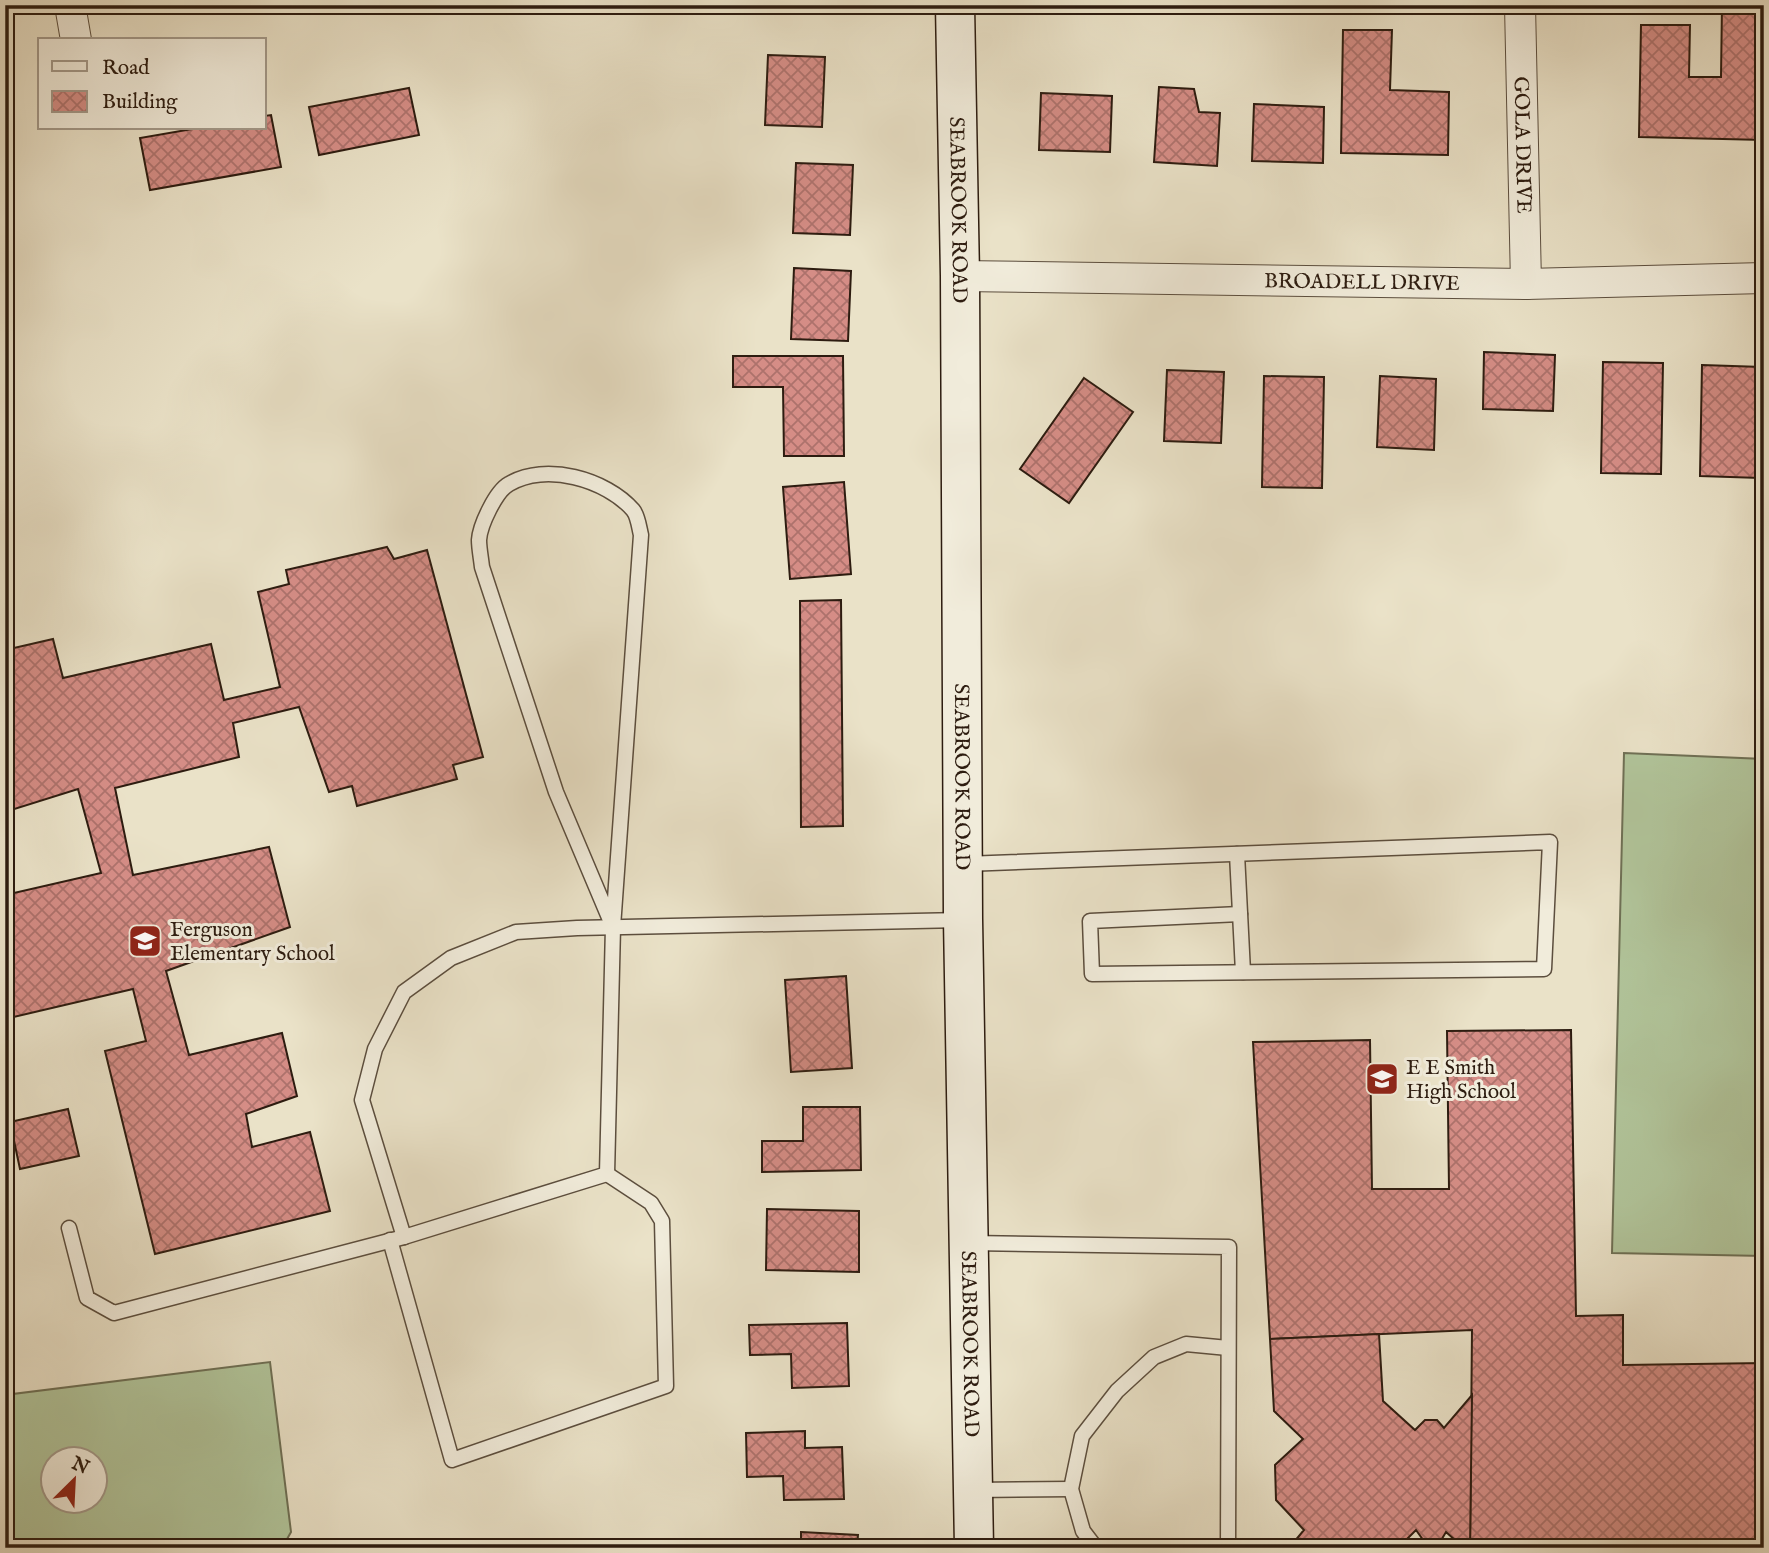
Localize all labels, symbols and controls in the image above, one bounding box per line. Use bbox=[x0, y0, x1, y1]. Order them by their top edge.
legend bbox=[38, 38, 266, 130]
text: Road bbox=[102, 55, 150, 82]
street label: GOLA DRIVE bbox=[1507, 76, 1536, 214]
text: Building bbox=[102, 89, 178, 116]
street label: SEABROOK ROAD bbox=[942, 116, 972, 303]
street label: BROADELL DRIVE bbox=[1264, 268, 1460, 298]
street label: SEABROOK ROAD bbox=[947, 684, 975, 870]
place label: Ferguson Elementary School bbox=[170, 917, 335, 968]
school or university icon: Ferguson Elementary School bbox=[126, 922, 164, 960]
place label: E E Smith High School bbox=[1406, 1055, 1516, 1106]
school or university icon: E E Smith High School bbox=[1363, 1060, 1401, 1098]
street label: SEABROOK ROAD bbox=[954, 1250, 984, 1438]
north arrow bbox=[38, 1444, 108, 1514]
text: N bbox=[67, 1452, 93, 1481]

